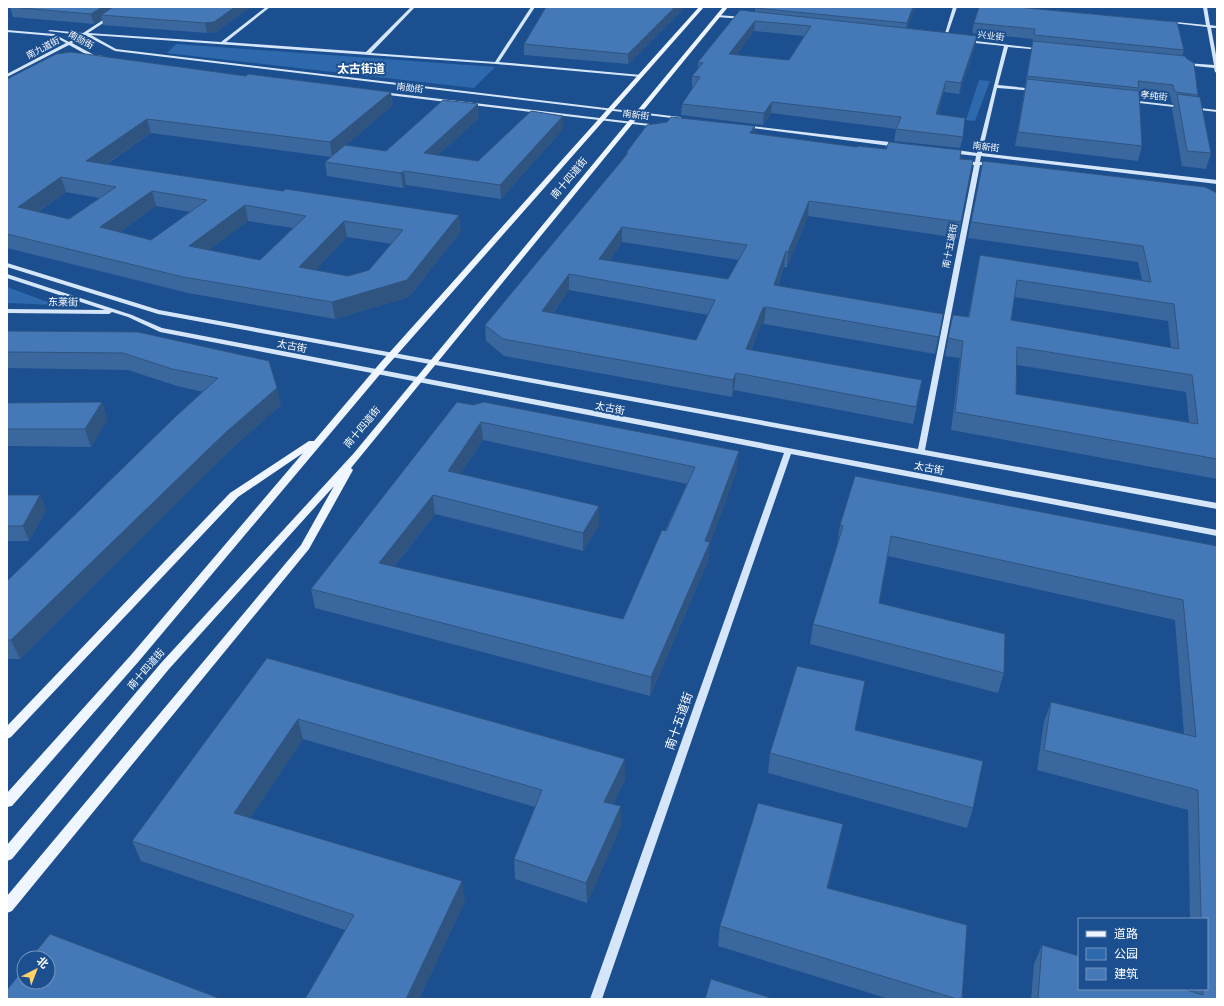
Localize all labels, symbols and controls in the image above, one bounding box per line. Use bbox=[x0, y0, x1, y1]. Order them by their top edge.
street label: 南勋街 bbox=[67, 29, 95, 51]
street label: 兴业街 bbox=[977, 30, 1005, 42]
street label: 南九道街 bbox=[25, 35, 61, 61]
district label: 太古街道 bbox=[337, 62, 385, 76]
street label: 南勋街 bbox=[396, 81, 424, 95]
street label: 孝纯街 bbox=[1140, 89, 1168, 102]
street label: 南新街 bbox=[622, 108, 650, 122]
street label: 南新街 bbox=[972, 140, 1000, 154]
street label: 南十四道街 bbox=[549, 155, 589, 201]
street label: 南十五道街 bbox=[941, 223, 959, 269]
street label: 东莱街 bbox=[48, 296, 78, 308]
street label: 太古街 bbox=[276, 338, 308, 354]
street label: 太古街 bbox=[594, 400, 626, 416]
street label: 南十四道街 bbox=[342, 404, 382, 450]
street label: 太古街 bbox=[913, 460, 945, 476]
street label: 南十四道街 bbox=[125, 647, 167, 691]
street label: 南十五道街 bbox=[663, 690, 695, 752]
legend bbox=[1078, 918, 1208, 990]
text: 道路 bbox=[1114, 927, 1138, 941]
text: 公园 bbox=[1114, 947, 1138, 961]
north arrow bbox=[16, 950, 56, 990]
text: 北 bbox=[34, 954, 51, 971]
text: 建筑 bbox=[1114, 967, 1138, 981]

